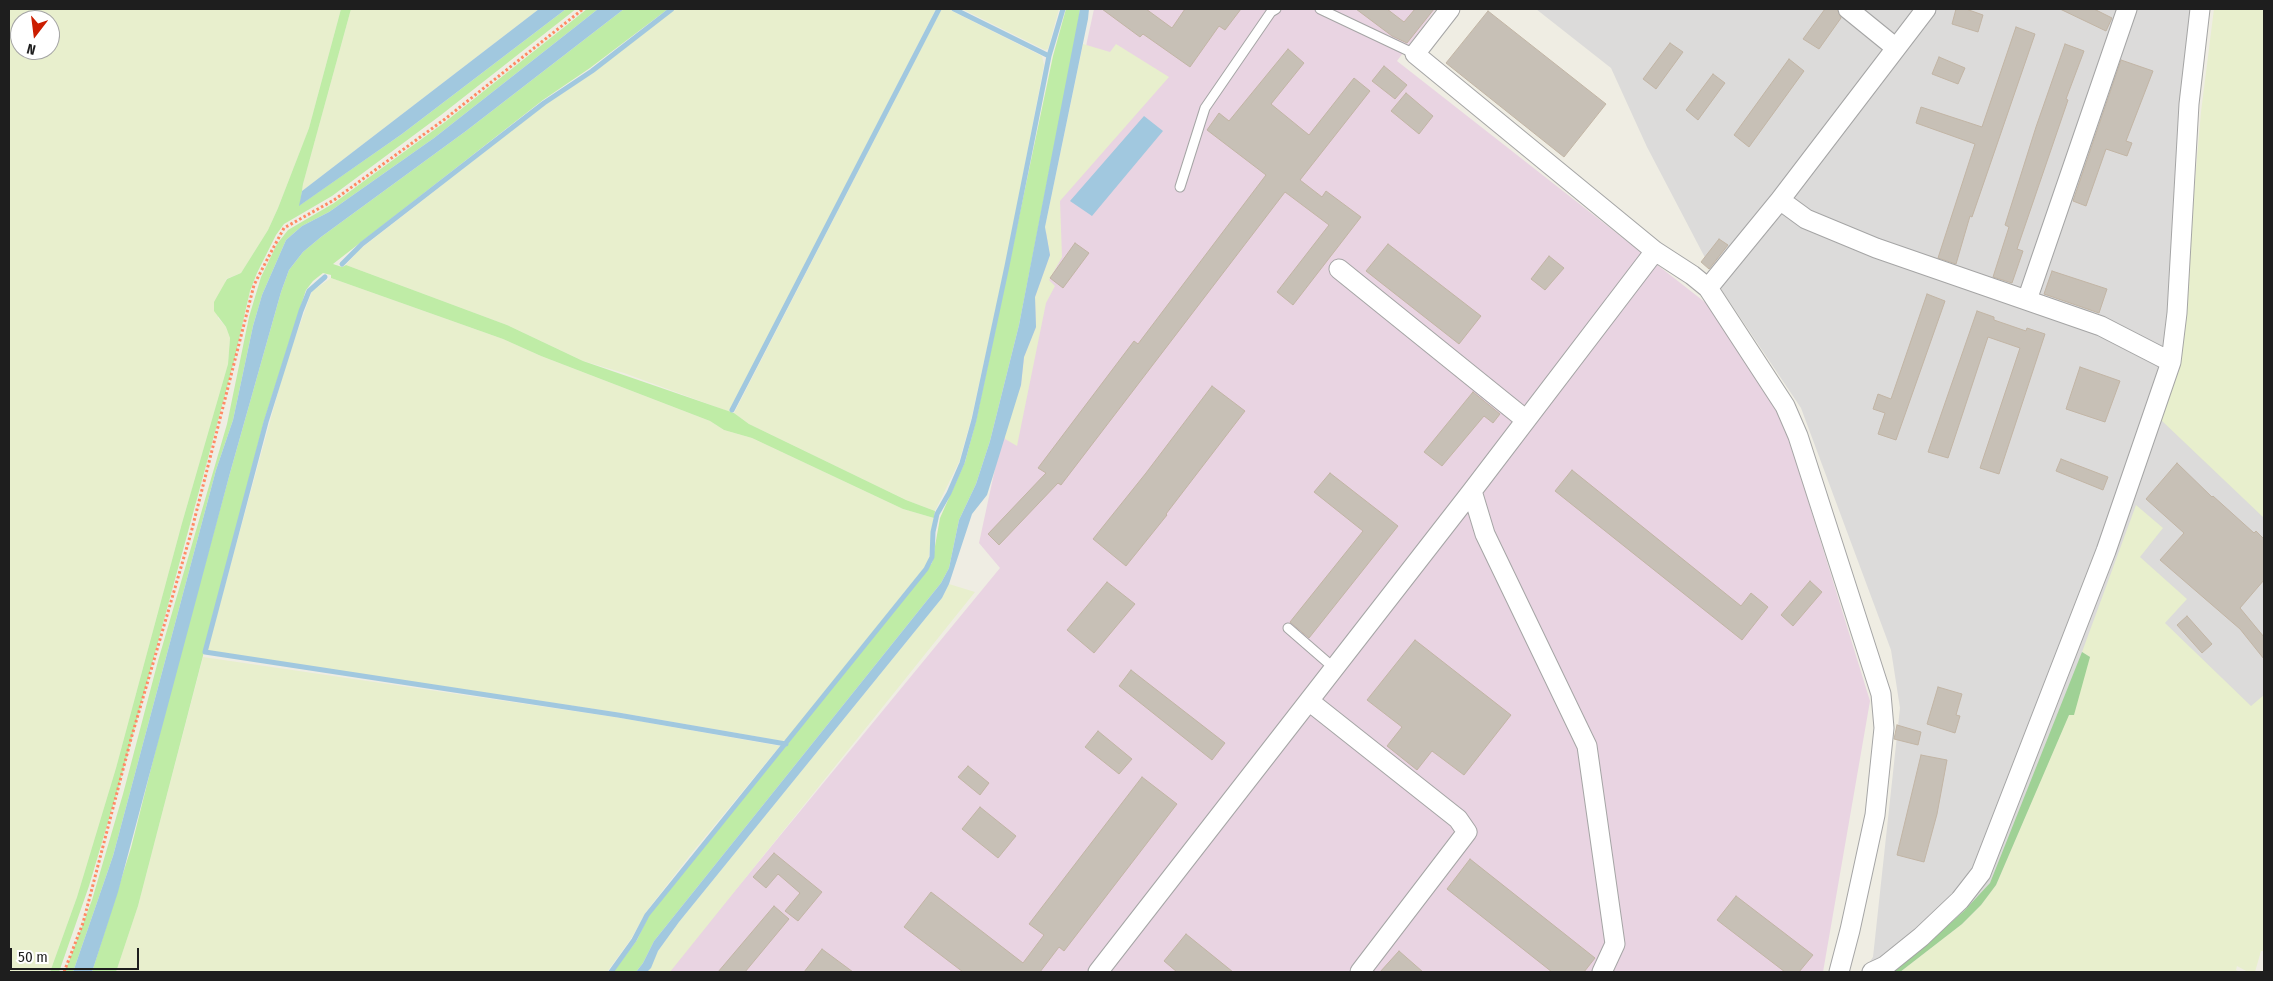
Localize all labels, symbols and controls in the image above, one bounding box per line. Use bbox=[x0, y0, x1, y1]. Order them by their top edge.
north arrow bbox=[10, 10, 60, 60]
text: N bbox=[25, 40, 38, 58]
scale bar bbox=[12, 938, 141, 970]
text: 50 m bbox=[18, 948, 48, 966]

